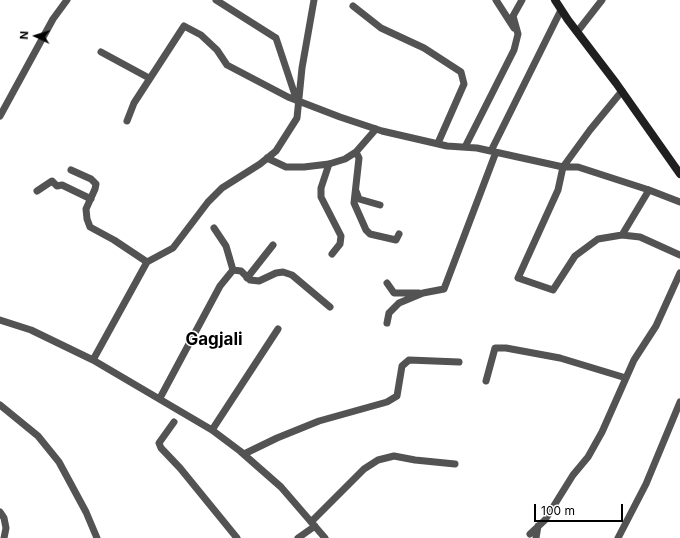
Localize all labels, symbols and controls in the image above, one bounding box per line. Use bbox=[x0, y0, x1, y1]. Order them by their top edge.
north arrow bbox=[16, 16, 56, 56]
text: N bbox=[17, 30, 31, 40]
district label: Gagjali bbox=[185, 330, 243, 350]
scale bar bbox=[536, 496, 625, 522]
text: 100 m bbox=[541, 503, 575, 518]

